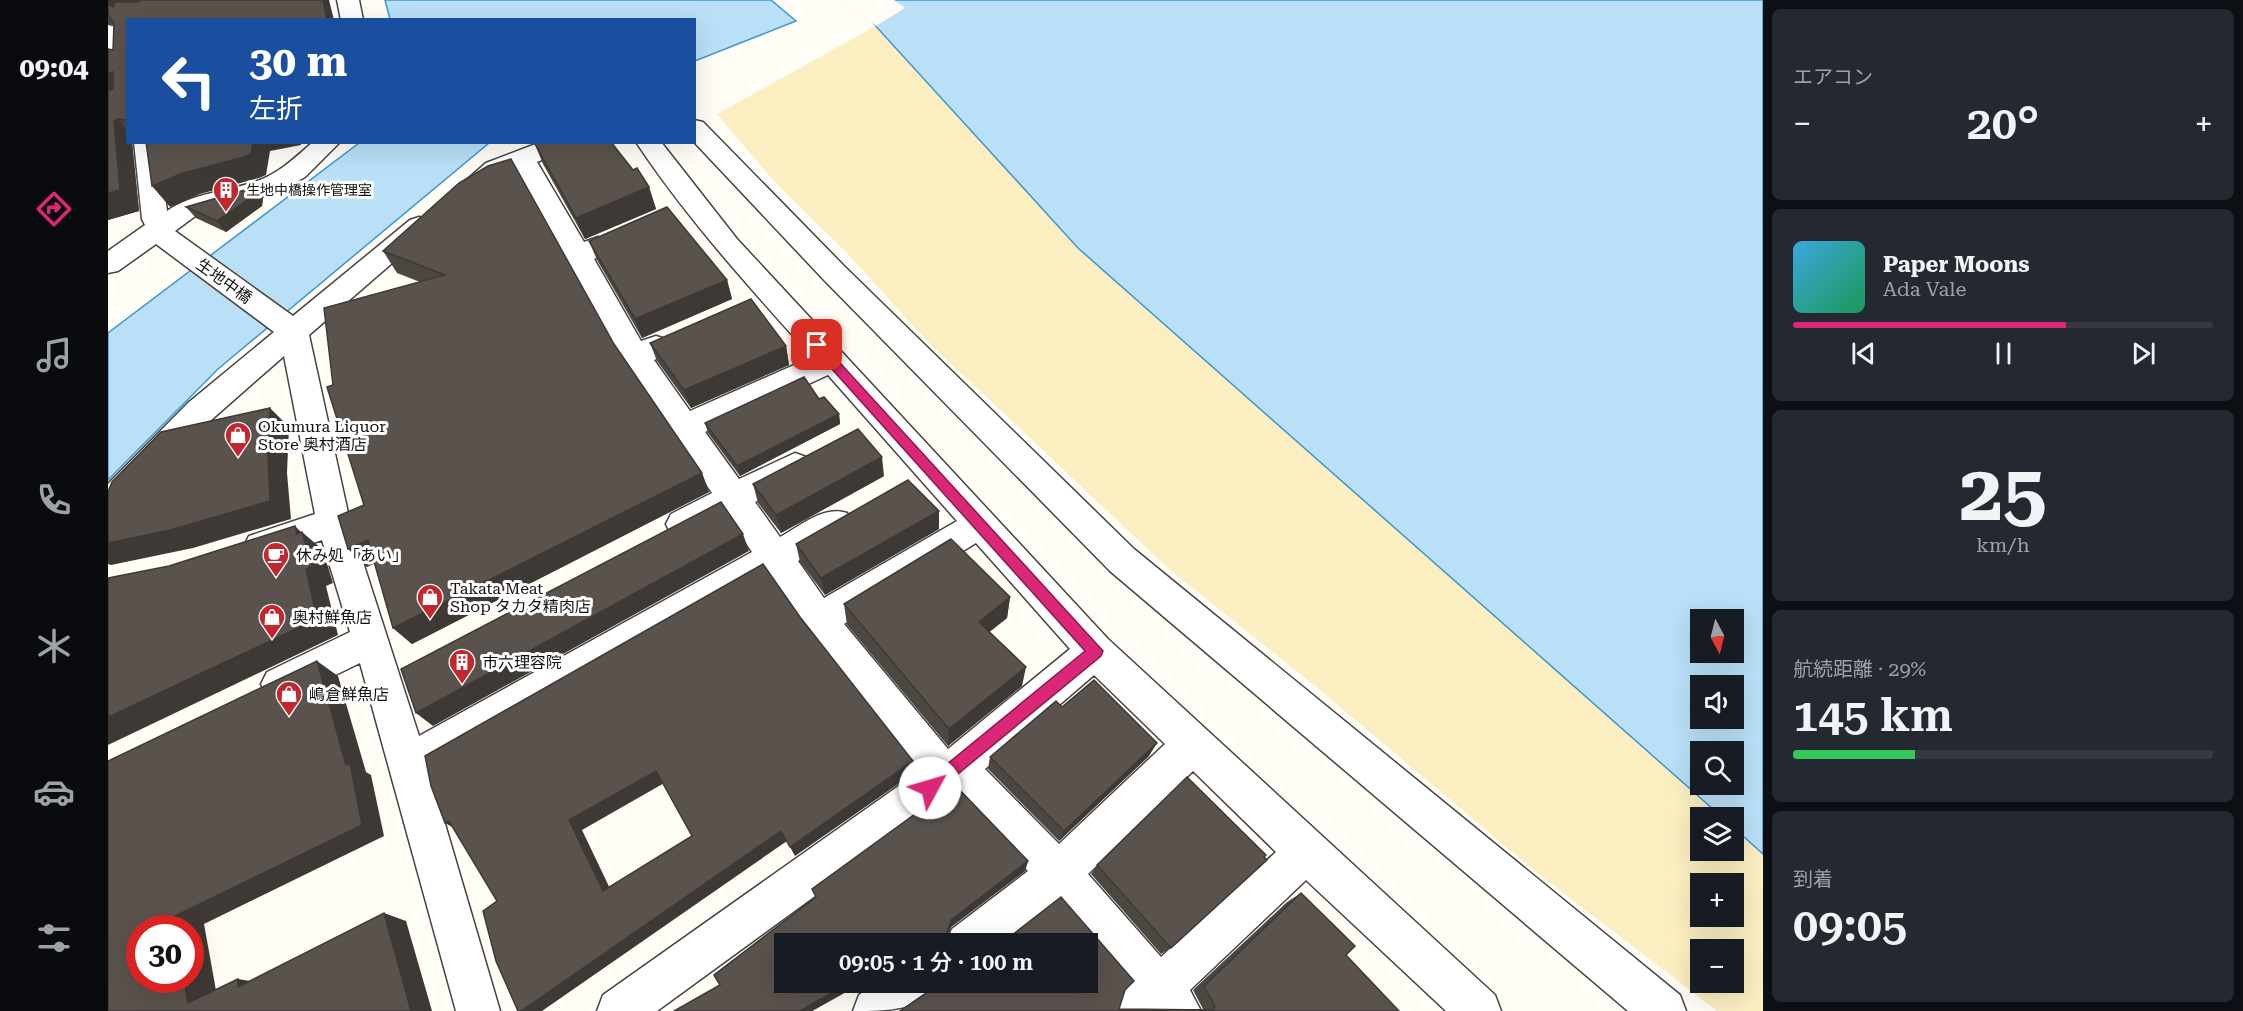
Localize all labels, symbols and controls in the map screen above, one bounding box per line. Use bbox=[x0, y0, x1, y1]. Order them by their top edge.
text: 30 m bbox=[249, 37, 347, 86]
icon: left bbox=[150, 42, 228, 120]
text: 09:04 bbox=[20, 52, 88, 84]
text: エアコン bbox=[1793, 65, 1873, 89]
text: 左折 bbox=[249, 93, 303, 125]
text: 20° bbox=[1967, 97, 2039, 150]
text: − bbox=[1793, 104, 1811, 143]
text: + bbox=[2195, 104, 2213, 143]
building icon: 生地中橋操作管理室 bbox=[211, 175, 241, 213]
place label: 生地中橋操作管理室 bbox=[246, 182, 372, 198]
icon: directions bbox=[33, 188, 75, 230]
text: Paper Moons bbox=[1883, 252, 2030, 277]
street label: 生地中橋 bbox=[193, 255, 255, 307]
text: Ada Vale bbox=[1883, 277, 1966, 301]
pin bbox=[791, 319, 842, 370]
icon: arrive bbox=[800, 328, 833, 361]
icon: music bbox=[33, 334, 75, 376]
icon: previous bbox=[1847, 337, 1880, 370]
icon: pause bbox=[1987, 337, 2020, 370]
icon: next bbox=[2127, 337, 2160, 370]
place label: Okumura Liquor Store 奥村酒店 bbox=[258, 417, 386, 454]
shop icon: Okumura Liquor Store 奥村酒店 bbox=[223, 420, 253, 458]
text: 25 bbox=[1959, 448, 2047, 539]
icon: phone bbox=[33, 479, 75, 521]
text: km/h bbox=[1976, 533, 2030, 557]
cafe icon: 休み処「あい」 bbox=[261, 540, 291, 578]
place label: 休み処「あい」 bbox=[296, 546, 408, 565]
place label: Takata Meat Shop タカタ精肉店 bbox=[450, 579, 591, 616]
shop icon: Takata Meat Shop タカタ精肉店 bbox=[415, 582, 445, 620]
shop icon: 奥村鮮魚店 bbox=[257, 602, 287, 640]
place label: 奥村鮮魚店 bbox=[292, 608, 372, 627]
north arrow bbox=[1690, 609, 1744, 663]
map controls bbox=[1690, 609, 1744, 993]
icon: climate bbox=[33, 625, 75, 667]
building icon: 市六理容院 bbox=[447, 647, 477, 685]
place label: 市六理容院 bbox=[482, 653, 562, 672]
text: 航続距離 · 29% bbox=[1793, 657, 1926, 681]
button: sound bbox=[1690, 675, 1744, 729]
shop icon: 嶋倉鮮魚店 bbox=[274, 679, 304, 717]
place label: 嶋倉鮮魚店 bbox=[309, 685, 389, 704]
text: 145 km bbox=[1793, 689, 1953, 742]
button: search bbox=[1690, 741, 1744, 795]
position arrow bbox=[898, 756, 962, 820]
icon: car bbox=[33, 771, 75, 813]
button: layers bbox=[1690, 807, 1744, 861]
text: 到着 bbox=[1793, 867, 1833, 891]
button: + bbox=[1690, 873, 1744, 927]
text: 09:05 bbox=[1793, 899, 1907, 952]
speed limit sign: 30 bbox=[126, 915, 204, 993]
icon: filters bbox=[33, 917, 75, 959]
button: − bbox=[1690, 939, 1744, 993]
text: 09:05 · 1 分 · 100 m bbox=[839, 950, 1033, 975]

